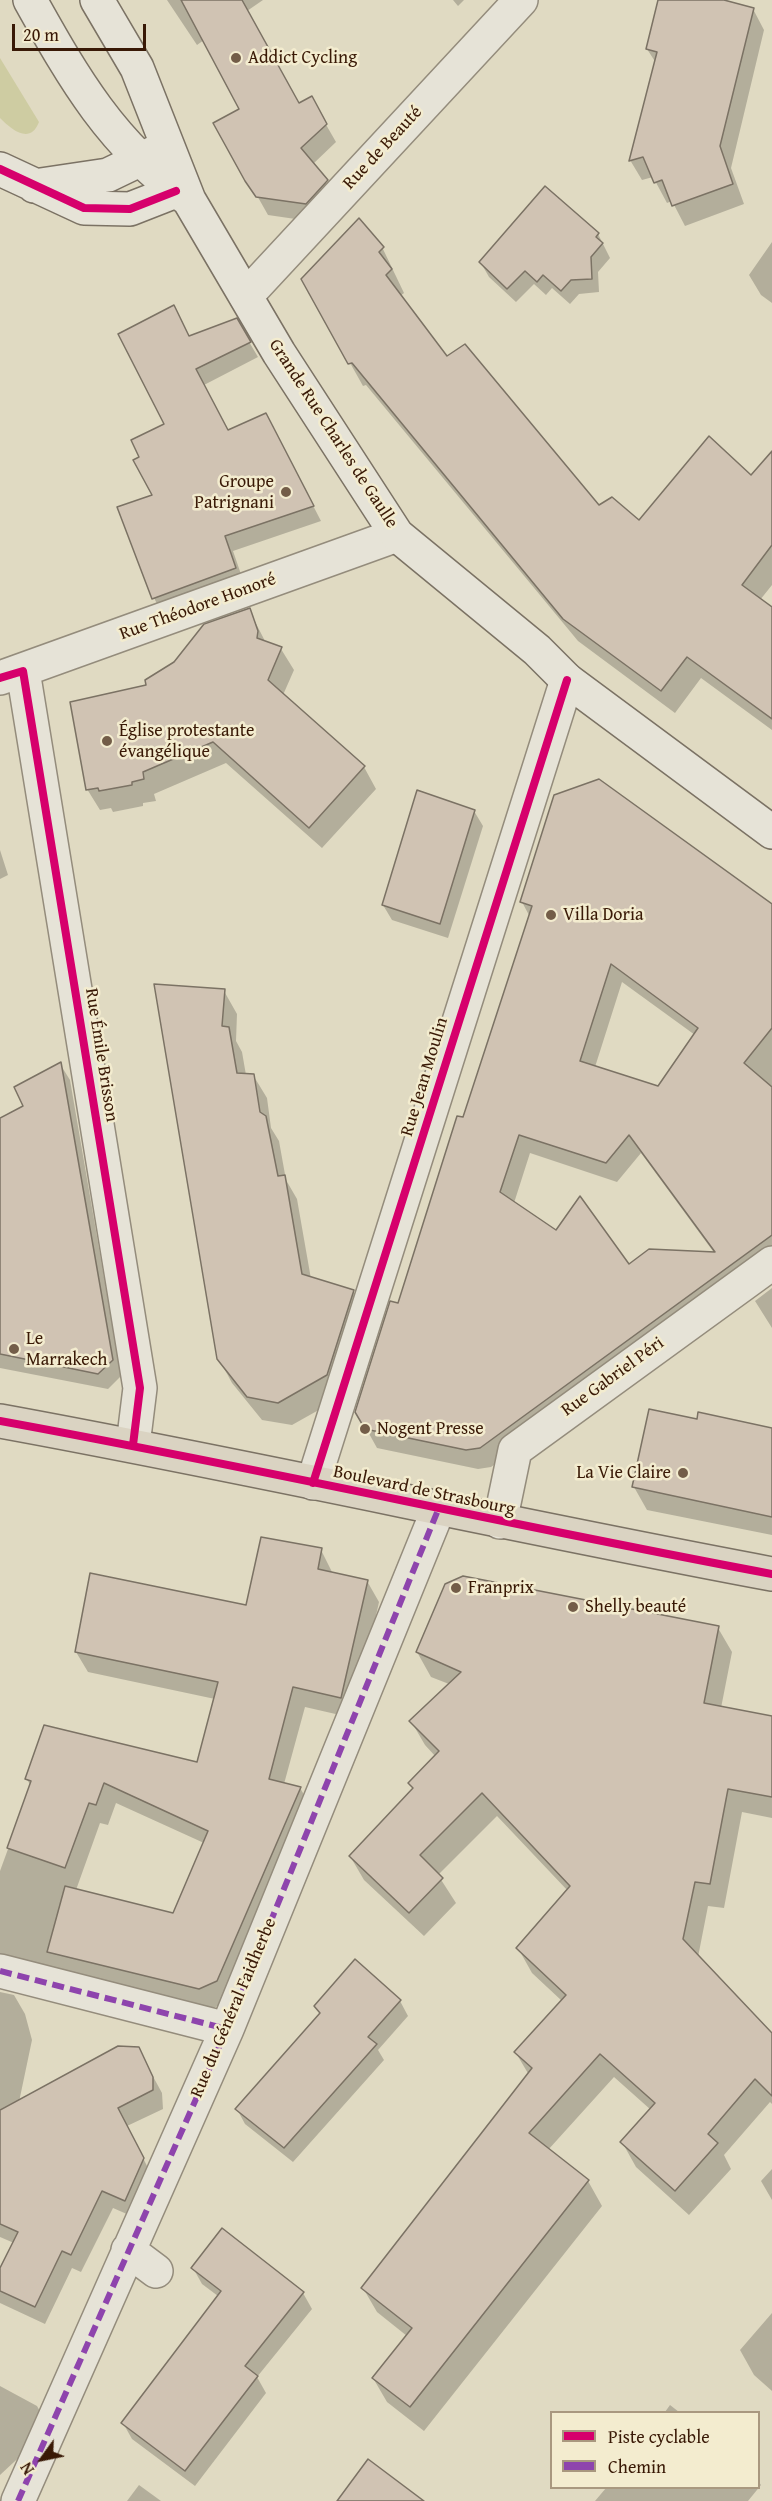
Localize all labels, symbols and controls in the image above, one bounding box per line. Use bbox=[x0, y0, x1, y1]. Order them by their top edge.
scale bar bbox=[15, 12, 148, 50]
text: 20 m bbox=[23, 21, 59, 48]
place label: Addict Cycling bbox=[248, 47, 357, 69]
marker: Addict Cycling bbox=[229, 51, 243, 65]
street label: Rue de Beauté bbox=[339, 102, 427, 194]
street label: Grande Rue Charles de Gaulle bbox=[264, 336, 402, 532]
place label: Groupe Patrignani bbox=[194, 471, 274, 514]
marker: Groupe Patrignani bbox=[279, 485, 293, 499]
street label: Rue Théodore Honoré bbox=[117, 569, 279, 645]
place label: Église protestante évangélique bbox=[119, 720, 254, 762]
marker: Église protestante évangélique bbox=[100, 734, 114, 748]
place label: Villa Doria bbox=[563, 904, 644, 926]
marker: Villa Doria bbox=[544, 908, 558, 922]
street label: Rue Émile Brisson bbox=[80, 987, 122, 1123]
street label: Rue Jean Moulin bbox=[397, 1015, 453, 1139]
place label: Le Marrakech bbox=[26, 1328, 107, 1370]
street label: Rue Gabriel Péri bbox=[558, 1333, 668, 1421]
marker: Le Marrakech bbox=[7, 1342, 21, 1356]
place label: Nogent Presse bbox=[377, 1418, 484, 1440]
marker: Nogent Presse bbox=[358, 1422, 372, 1436]
street label: Boulevard de Strasbourg bbox=[331, 1461, 517, 1521]
place label: La Vie Claire bbox=[577, 1462, 671, 1484]
marker: La Vie Claire bbox=[676, 1466, 690, 1480]
place label: Franprix bbox=[468, 1577, 534, 1599]
marker: Franprix bbox=[449, 1581, 463, 1595]
place label: Shelly beauté bbox=[585, 1596, 686, 1618]
marker: Shelly beauté bbox=[566, 1600, 580, 1614]
street label: Rue du Général Faidherbe bbox=[186, 1915, 282, 2101]
legend bbox=[550, 2411, 760, 2489]
text: Piste cyclable bbox=[608, 2423, 710, 2450]
north arrow bbox=[12, 2429, 72, 2489]
text: Chemin bbox=[608, 2453, 666, 2480]
text: N bbox=[14, 2458, 40, 2480]

